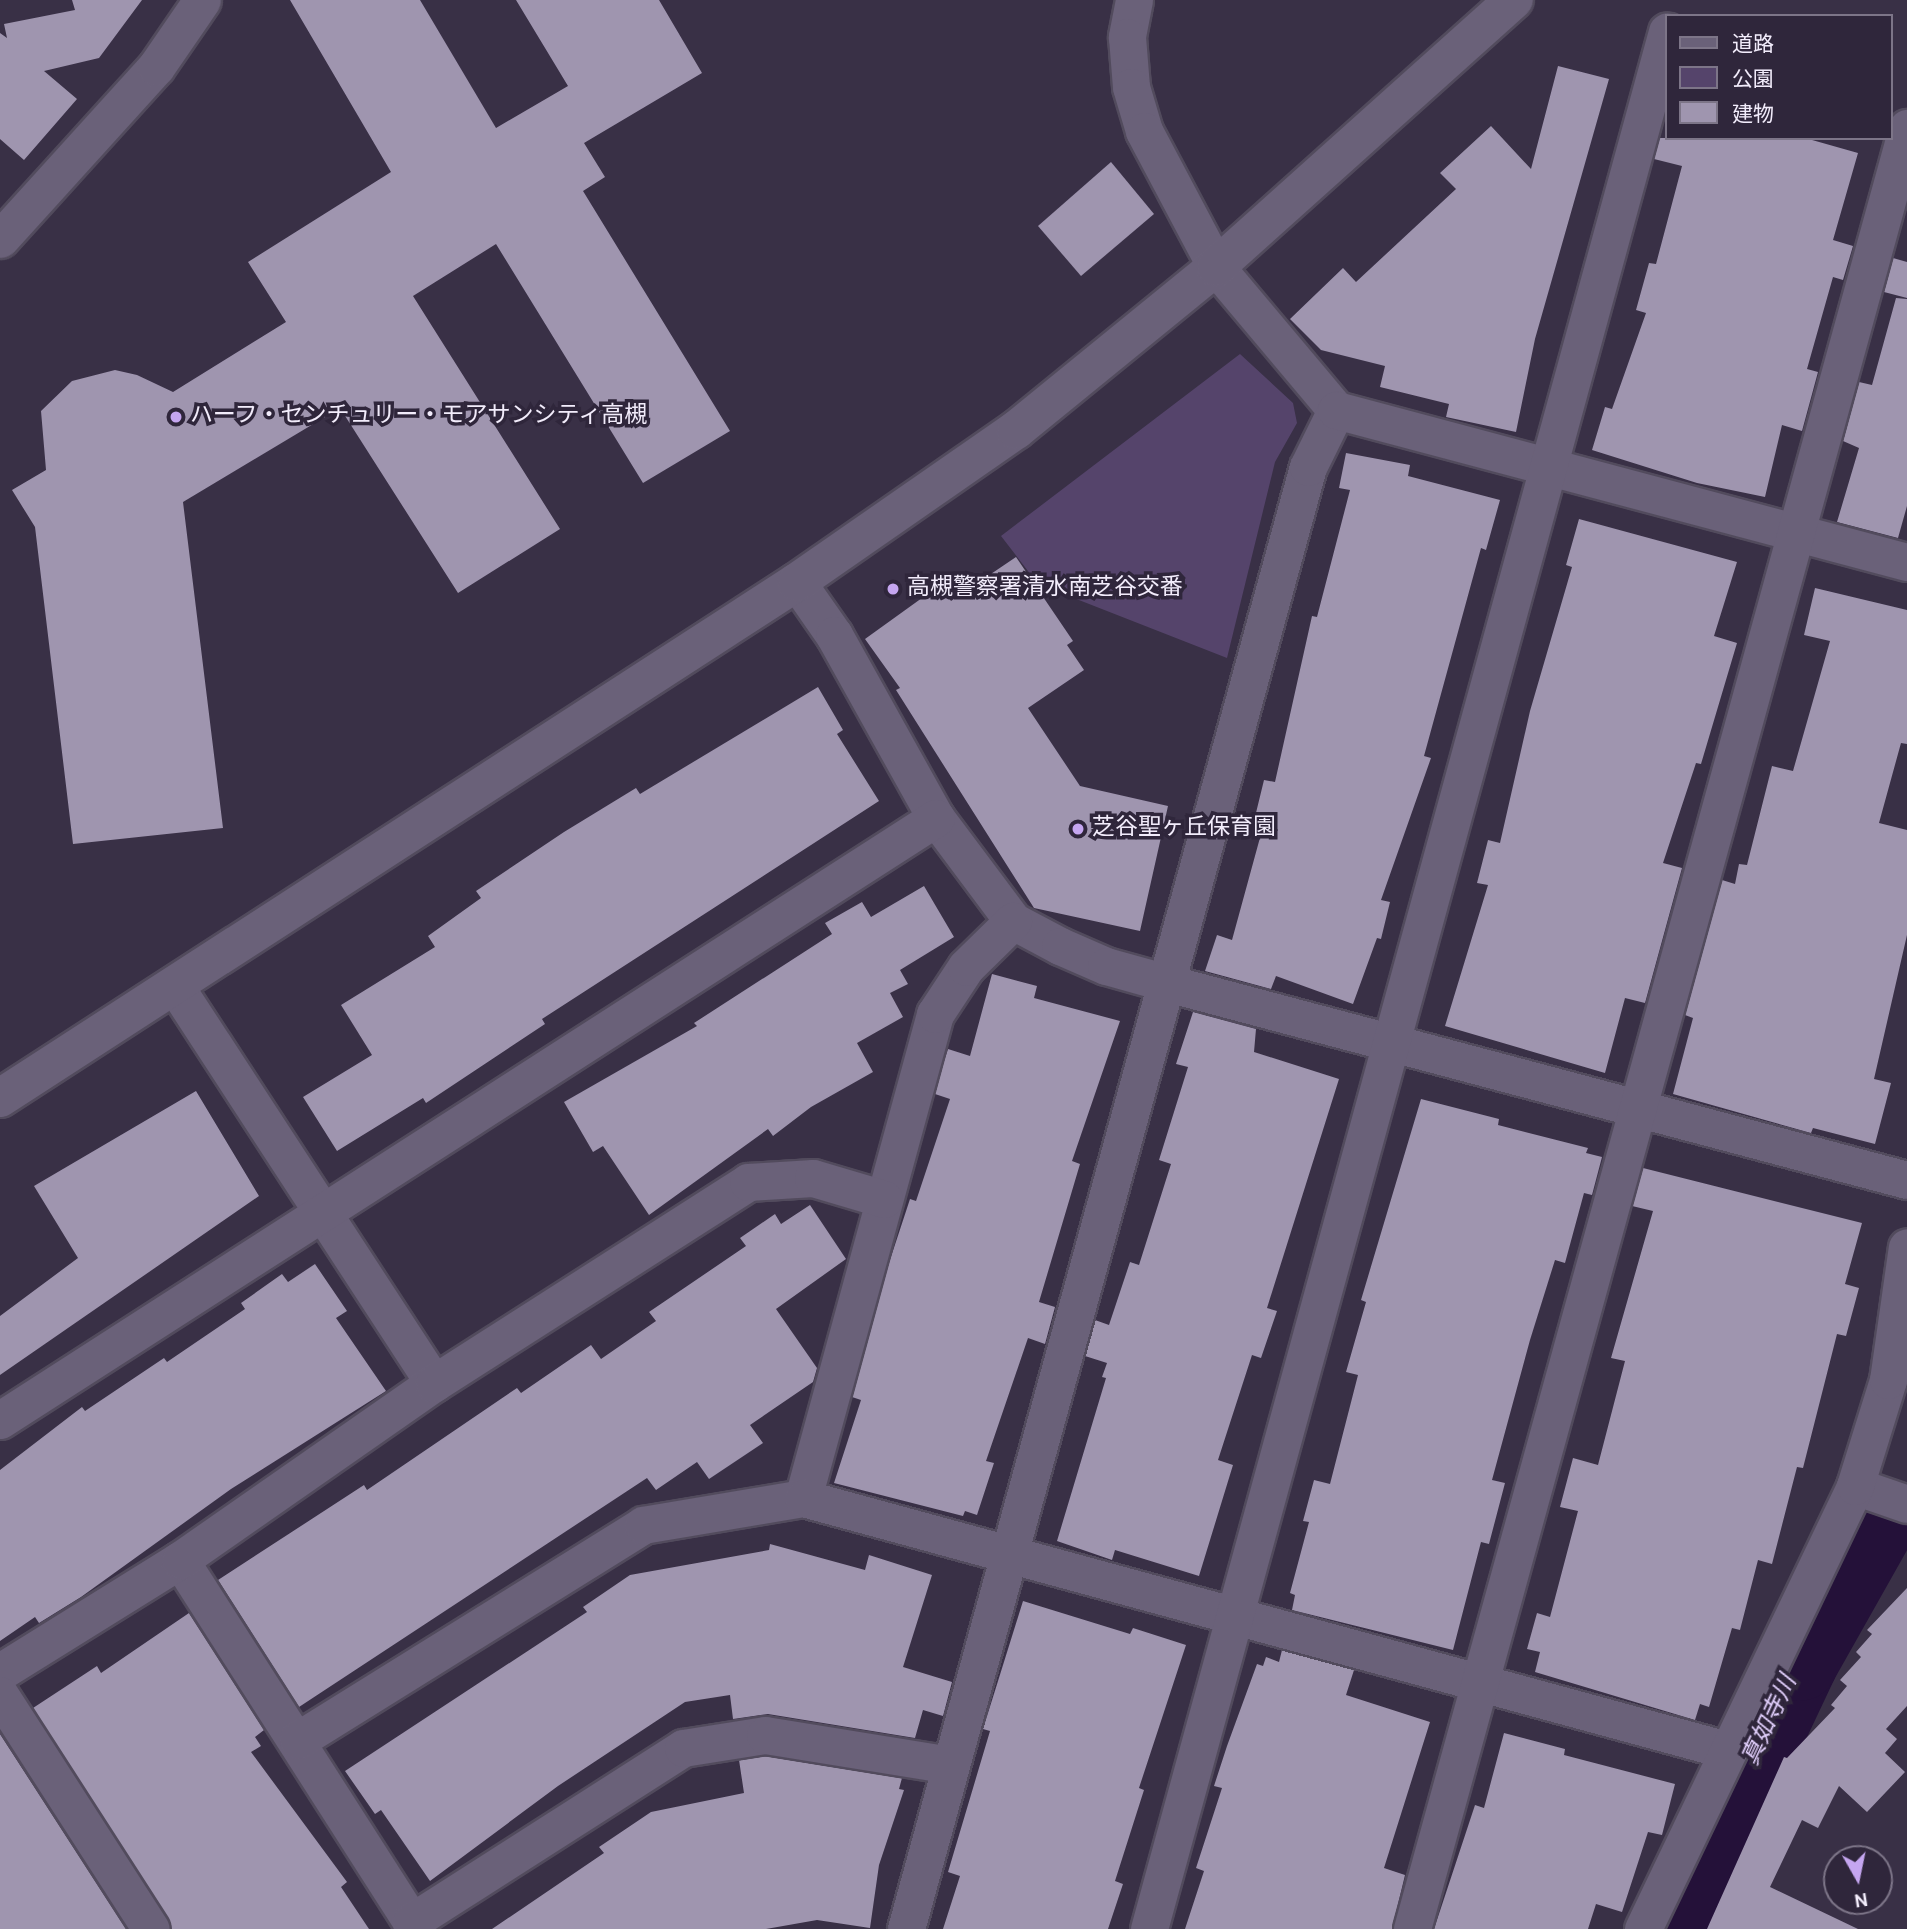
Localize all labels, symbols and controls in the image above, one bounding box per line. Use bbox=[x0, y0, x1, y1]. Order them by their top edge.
legend bbox=[1666, 14, 1893, 140]
text: 道路 bbox=[1732, 32, 1774, 59]
text: 公園 bbox=[1732, 67, 1774, 94]
text: 建物 bbox=[1732, 102, 1774, 129]
place label: ハーフ・センチュリー・モアサンシティ高槻 bbox=[190, 403, 650, 431]
marker: ハーフ・センチュリー・モアサンシティ高槻 bbox=[168, 409, 184, 425]
place label: 高槻警察署清水南芝谷交番 bbox=[907, 575, 1183, 603]
marker: 高槻警察署清水南芝谷交番 bbox=[885, 581, 901, 597]
place label: 芝谷聖ヶ丘保育園 bbox=[1092, 815, 1276, 843]
marker: 芝谷聖ヶ丘保育園 bbox=[1070, 821, 1086, 837]
water label: 真如寺川 bbox=[1738, 1671, 1804, 1771]
north arrow bbox=[1823, 1845, 1893, 1915]
text: N bbox=[1852, 1886, 1870, 1912]

